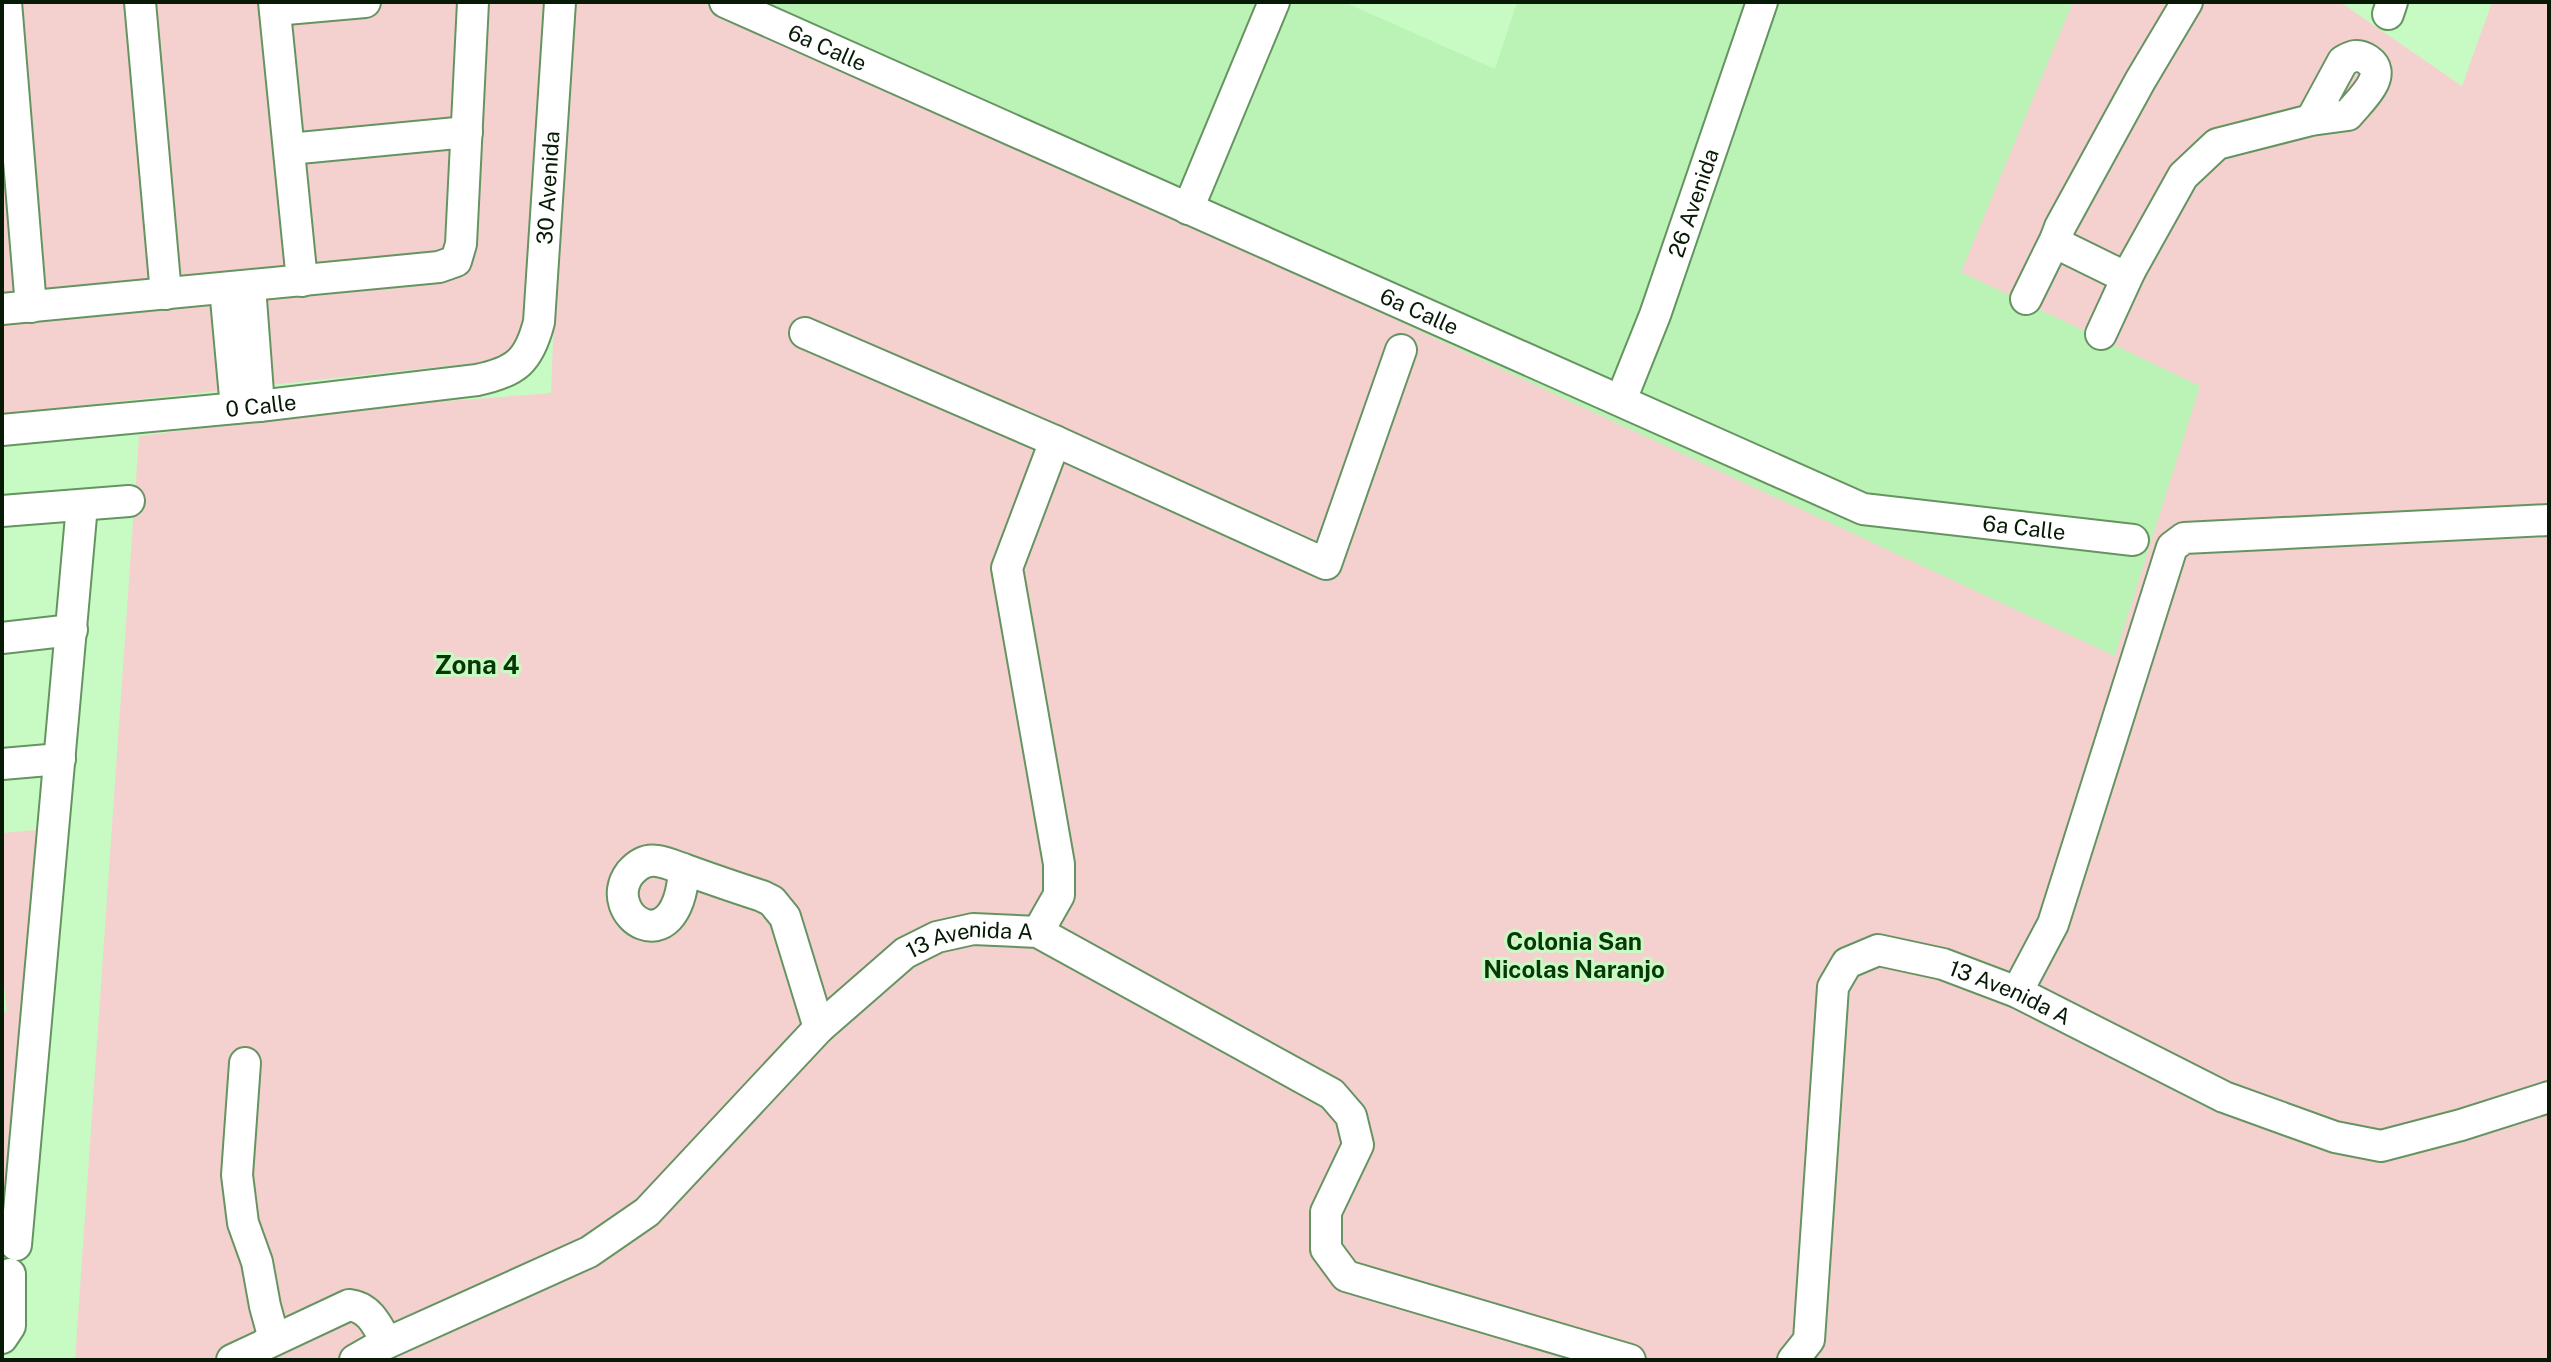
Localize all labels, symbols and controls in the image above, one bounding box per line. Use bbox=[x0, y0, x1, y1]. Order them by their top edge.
street label: 6a Calle bbox=[784, 19, 871, 76]
street label: 30 Avenida bbox=[531, 130, 565, 245]
street label: 26 Avenida bbox=[1663, 145, 1724, 261]
street label: 6a Calle bbox=[1376, 282, 1463, 340]
street label: 0 Calle bbox=[224, 389, 298, 422]
street label: 6a Calle bbox=[1981, 510, 2067, 545]
district label: Zona 4 bbox=[434, 649, 520, 680]
street label: 13 Avenida A bbox=[902, 916, 1034, 963]
district label: Colonia San Nicolas Naranjo bbox=[1483, 927, 1665, 983]
street label: 13 Avenida A bbox=[1945, 955, 2075, 1030]

